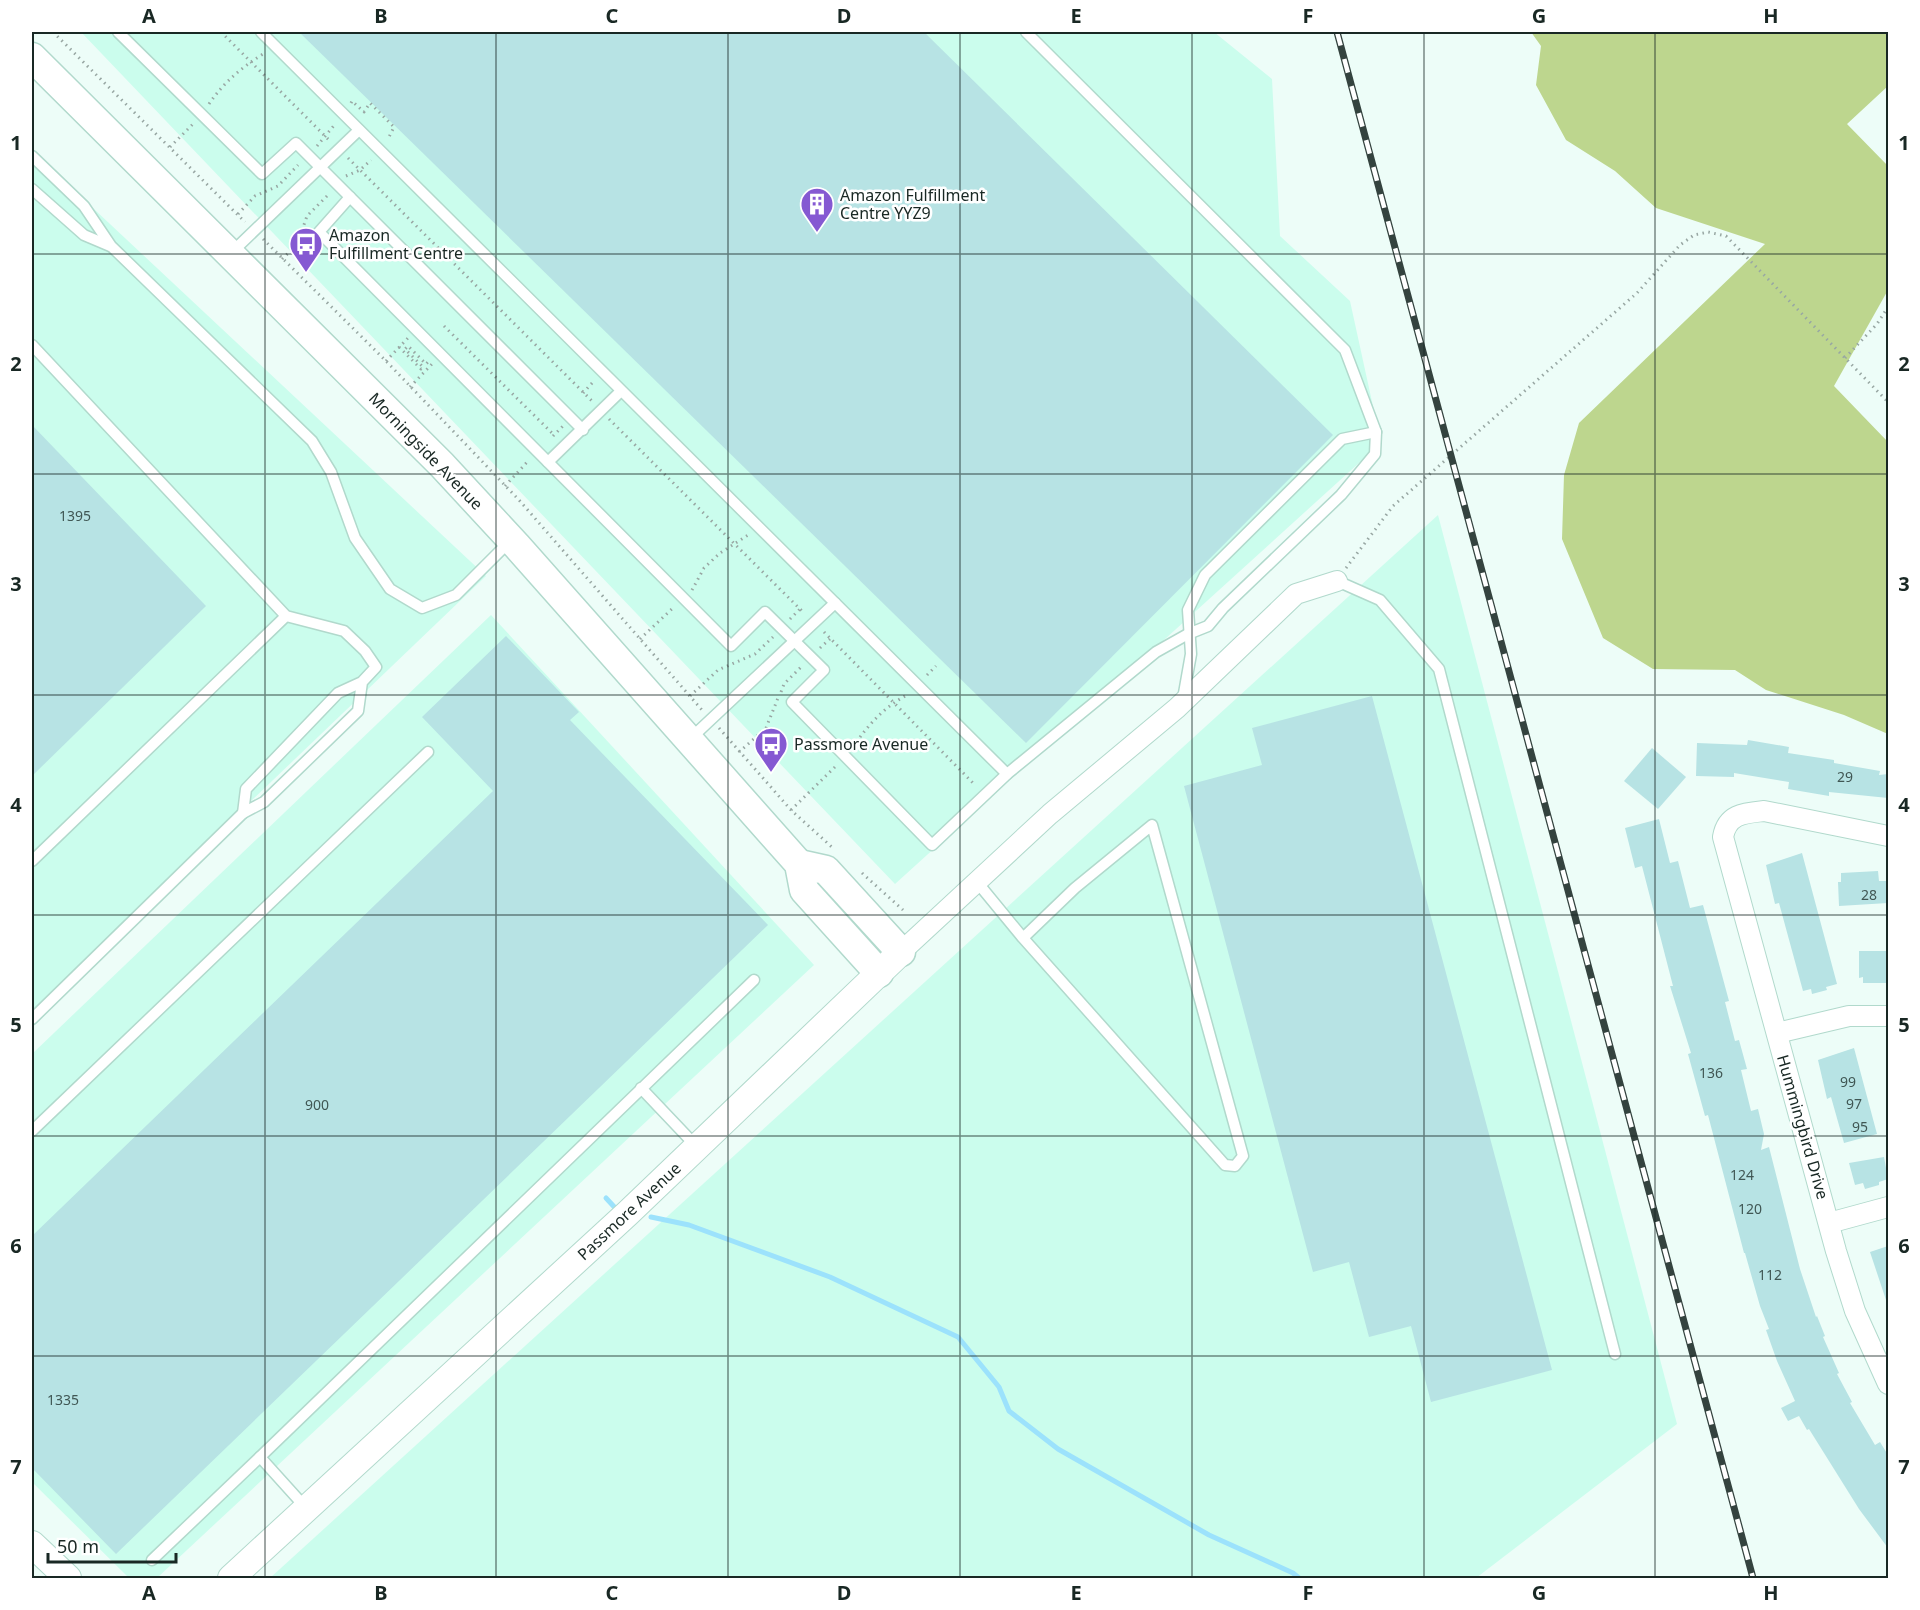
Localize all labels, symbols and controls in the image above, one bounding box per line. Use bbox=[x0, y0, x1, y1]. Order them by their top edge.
text: A bbox=[142, 2, 156, 29]
text: B bbox=[374, 2, 388, 29]
text: C bbox=[606, 2, 619, 29]
text: D bbox=[837, 2, 851, 29]
text: E bbox=[1070, 2, 1082, 29]
text: F bbox=[1303, 2, 1313, 29]
text: G bbox=[1532, 2, 1546, 29]
text: H bbox=[1763, 2, 1779, 29]
text: 1 bbox=[10, 129, 22, 156]
text: 1 bbox=[1898, 129, 1910, 156]
place label: Amazon Fulfillment Centre YYZ9 bbox=[840, 184, 985, 224]
building icon: Amazon Fulfillment Centre YYZ9 bbox=[799, 186, 835, 233]
place label: Amazon Fulfillment Centre bbox=[329, 224, 463, 264]
bus stop icon: Amazon Fulfillment Centre bbox=[288, 226, 324, 273]
text: 2 bbox=[10, 350, 22, 377]
text: 2 bbox=[1898, 350, 1910, 377]
street label: Morningside Avenue bbox=[364, 387, 488, 515]
house number: 1395 bbox=[59, 506, 91, 525]
text: 3 bbox=[10, 570, 22, 597]
text: 3 bbox=[1898, 570, 1910, 597]
bus stop icon: Passmore Avenue bbox=[753, 726, 789, 773]
place label: Passmore Avenue bbox=[794, 733, 928, 755]
house number: 29 bbox=[1837, 767, 1853, 786]
text: 4 bbox=[10, 791, 22, 818]
text: 4 bbox=[1898, 791, 1910, 818]
house number: 28 bbox=[1861, 885, 1877, 904]
text: 5 bbox=[10, 1011, 22, 1038]
text: 5 bbox=[1898, 1011, 1910, 1038]
street label: Hummingbird Drive bbox=[1772, 1052, 1834, 1202]
house number: 136 bbox=[1699, 1063, 1723, 1082]
house number: 99 bbox=[1840, 1072, 1856, 1091]
house number: 97 bbox=[1846, 1094, 1862, 1113]
house number: 900 bbox=[305, 1095, 329, 1114]
house number: 95 bbox=[1852, 1117, 1868, 1136]
street label: Passmore Avenue bbox=[572, 1157, 686, 1265]
house number: 124 bbox=[1730, 1165, 1754, 1184]
house number: 120 bbox=[1738, 1199, 1762, 1218]
text: 6 bbox=[10, 1232, 22, 1259]
text: 6 bbox=[1898, 1232, 1910, 1259]
house number: 112 bbox=[1758, 1265, 1782, 1284]
house number: 1335 bbox=[47, 1390, 79, 1409]
text: 7 bbox=[10, 1453, 22, 1480]
text: 7 bbox=[1898, 1453, 1910, 1480]
scale bar bbox=[48, 1526, 176, 1564]
text: 50 m bbox=[57, 1534, 99, 1558]
text: A bbox=[142, 1579, 156, 1606]
text: B bbox=[374, 1579, 388, 1606]
text: C bbox=[606, 1579, 619, 1606]
text: D bbox=[837, 1579, 851, 1606]
text: E bbox=[1070, 1579, 1082, 1606]
text: F bbox=[1303, 1579, 1313, 1606]
text: G bbox=[1532, 1579, 1546, 1606]
text: H bbox=[1763, 1579, 1779, 1606]

